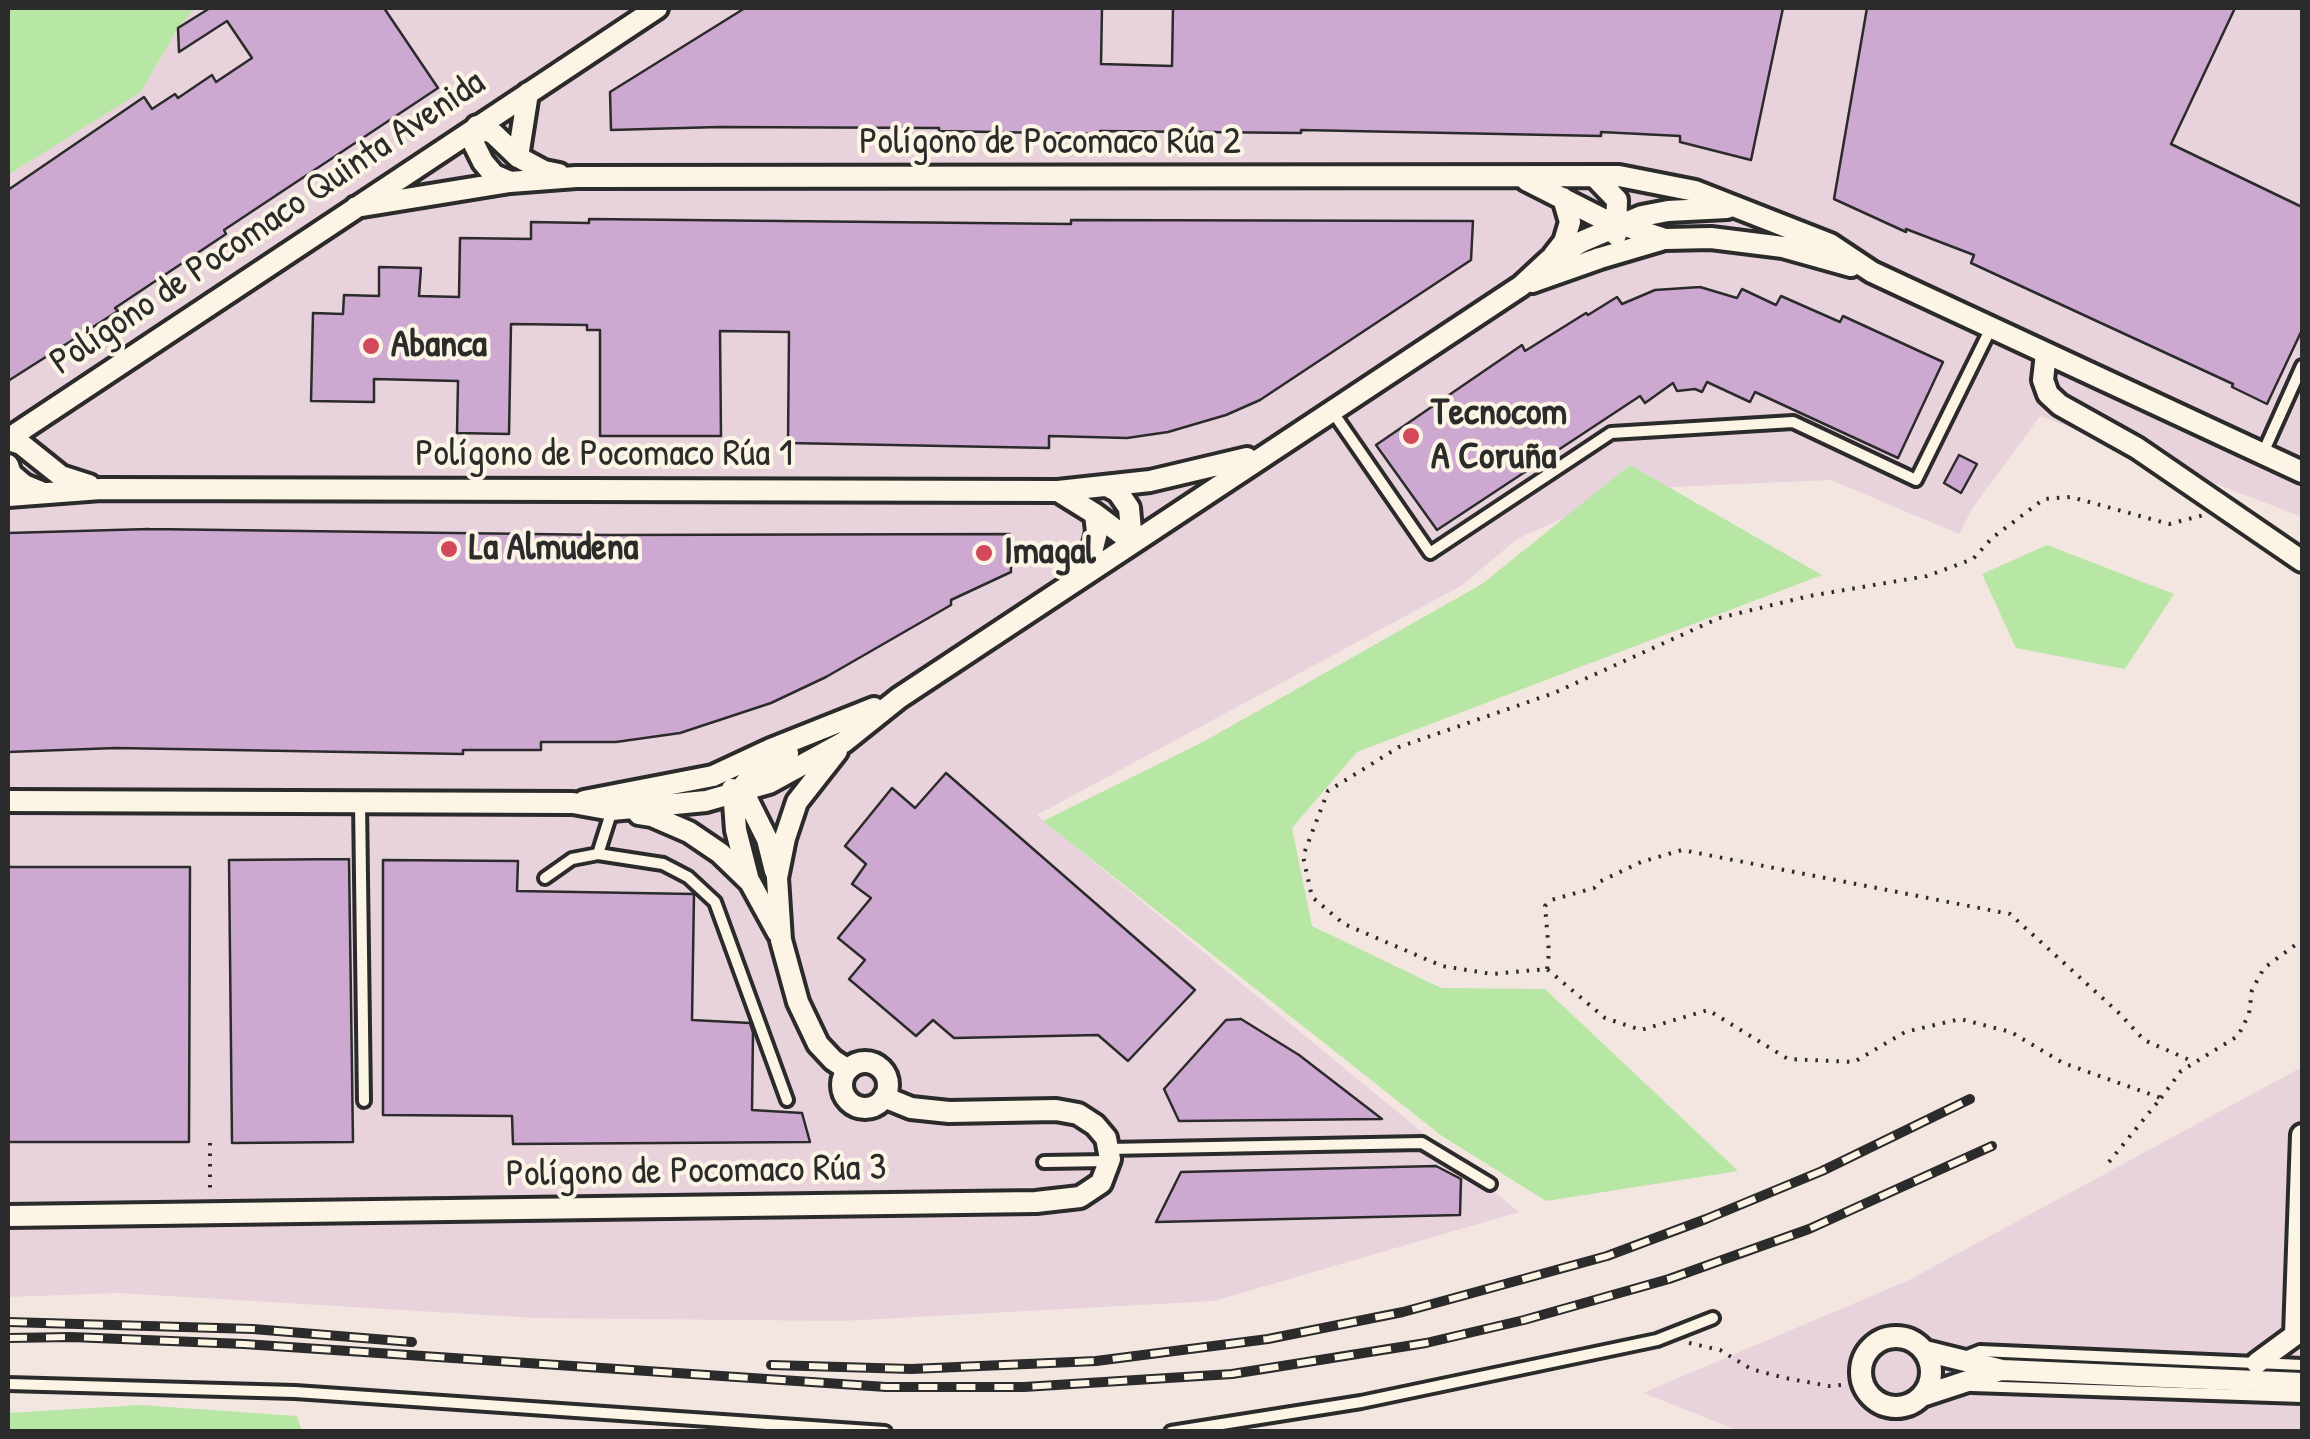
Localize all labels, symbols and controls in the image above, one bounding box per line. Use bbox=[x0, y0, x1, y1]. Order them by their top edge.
street label: Polígono de Pocomaco Quinta Avenida bbox=[42, 60, 494, 386]
street label: Polígono de Pocomaco Rúa 2 bbox=[859, 120, 1241, 166]
place label: Abanca bbox=[391, 323, 487, 369]
marker: Abanca bbox=[360, 335, 382, 357]
place label: Tecnocom A Coruña bbox=[1431, 391, 1567, 480]
marker: Tecnocom A Coruña bbox=[1400, 425, 1422, 447]
street label: Polígono de Pocomaco Rúa 1 bbox=[415, 432, 793, 478]
place label: La Almudena bbox=[469, 526, 638, 572]
place label: Imagal bbox=[1004, 530, 1096, 576]
marker: La Almudena bbox=[438, 538, 460, 560]
marker: Imagal bbox=[973, 542, 995, 564]
street label: Polígono de Pocomaco Rúa 3 bbox=[505, 1146, 887, 1198]

